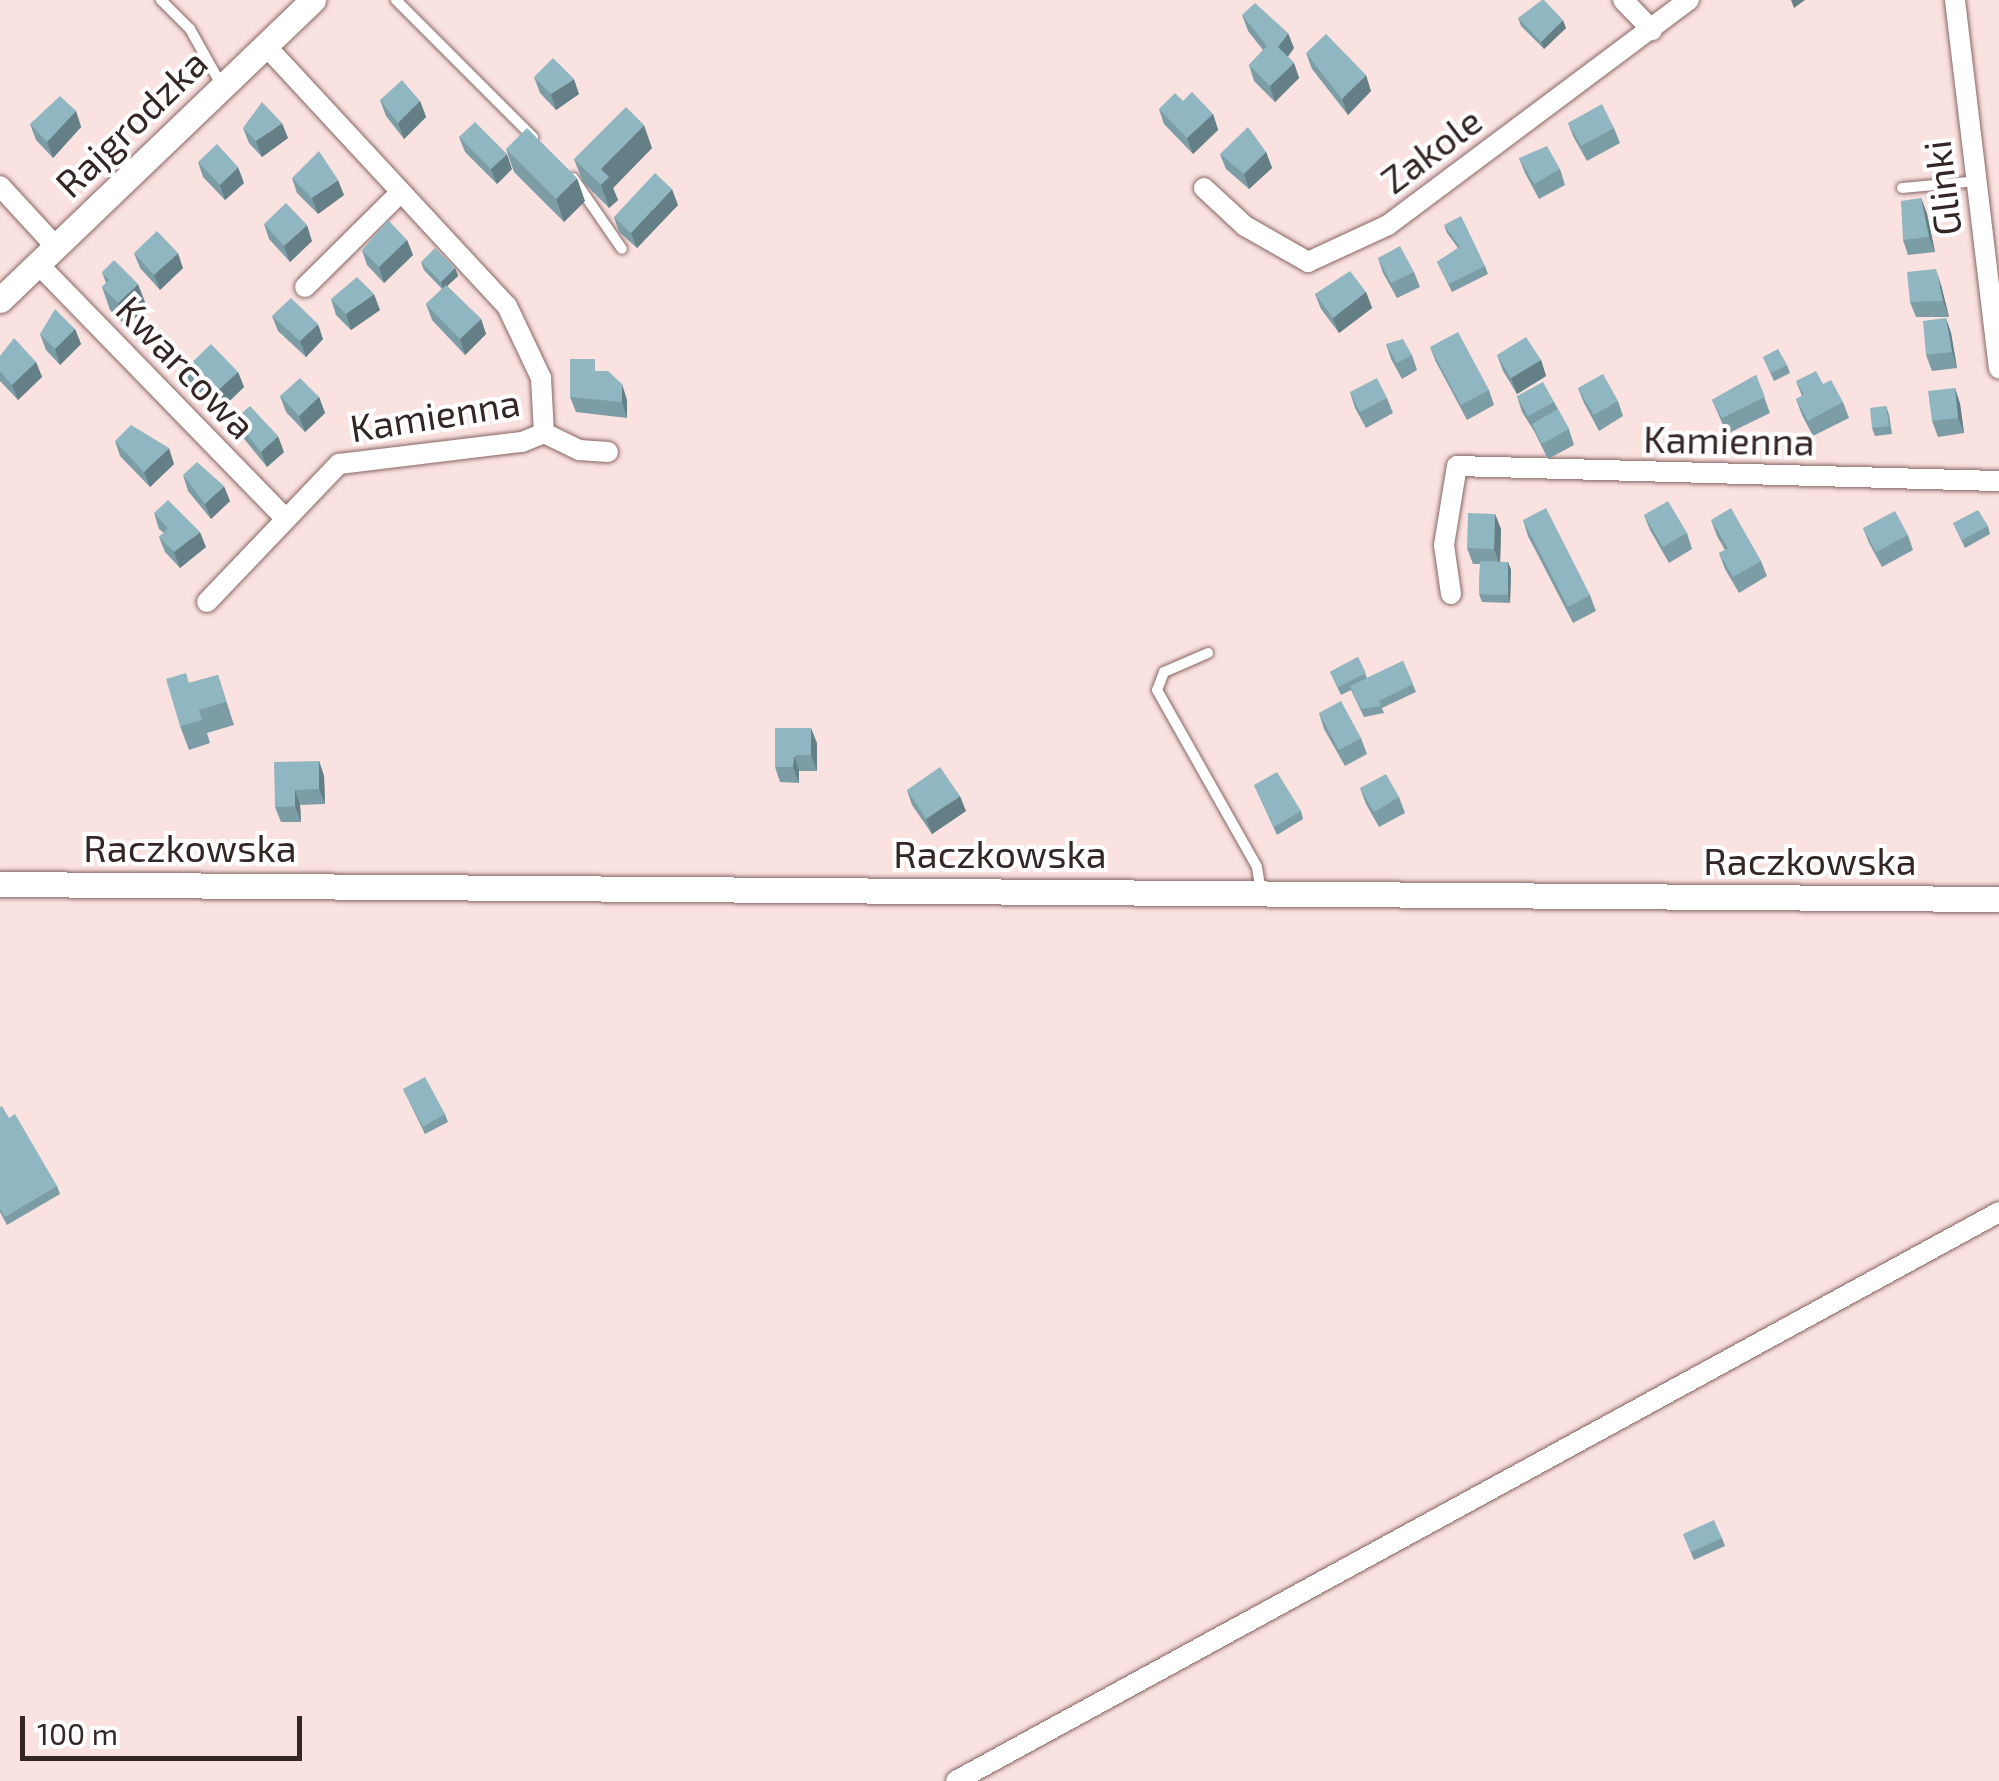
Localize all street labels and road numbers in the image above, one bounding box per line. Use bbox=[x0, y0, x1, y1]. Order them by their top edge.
street label: Rajgrodzka bbox=[46, 40, 216, 206]
street label: Zakole bbox=[1372, 97, 1490, 203]
street label: Glinki bbox=[1914, 138, 1970, 238]
street label: Kwarcowa bbox=[107, 286, 265, 448]
street label: Kamienna bbox=[347, 379, 523, 451]
street label: Kamienna bbox=[1643, 416, 1815, 464]
street label: Raczkowska bbox=[83, 825, 297, 871]
street label: Raczkowska bbox=[893, 831, 1107, 877]
street label: Raczkowska bbox=[1703, 838, 1917, 884]

